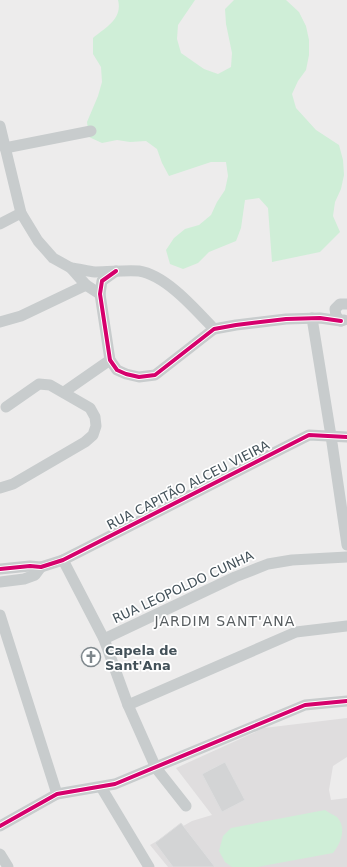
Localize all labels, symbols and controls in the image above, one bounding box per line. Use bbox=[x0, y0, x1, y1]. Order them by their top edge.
street label: RUA CAPITÃO ALCEU VIEIRA bbox=[104, 437, 272, 533]
street label: RUA LEOPOLDO CUNHA bbox=[110, 548, 256, 626]
district label: JARDIM SANT'ANA bbox=[154, 613, 295, 629]
place label: Capela de Sant'Ana bbox=[105, 643, 177, 673]
church icon: Capela de Sant'Ana bbox=[80, 646, 102, 668]

